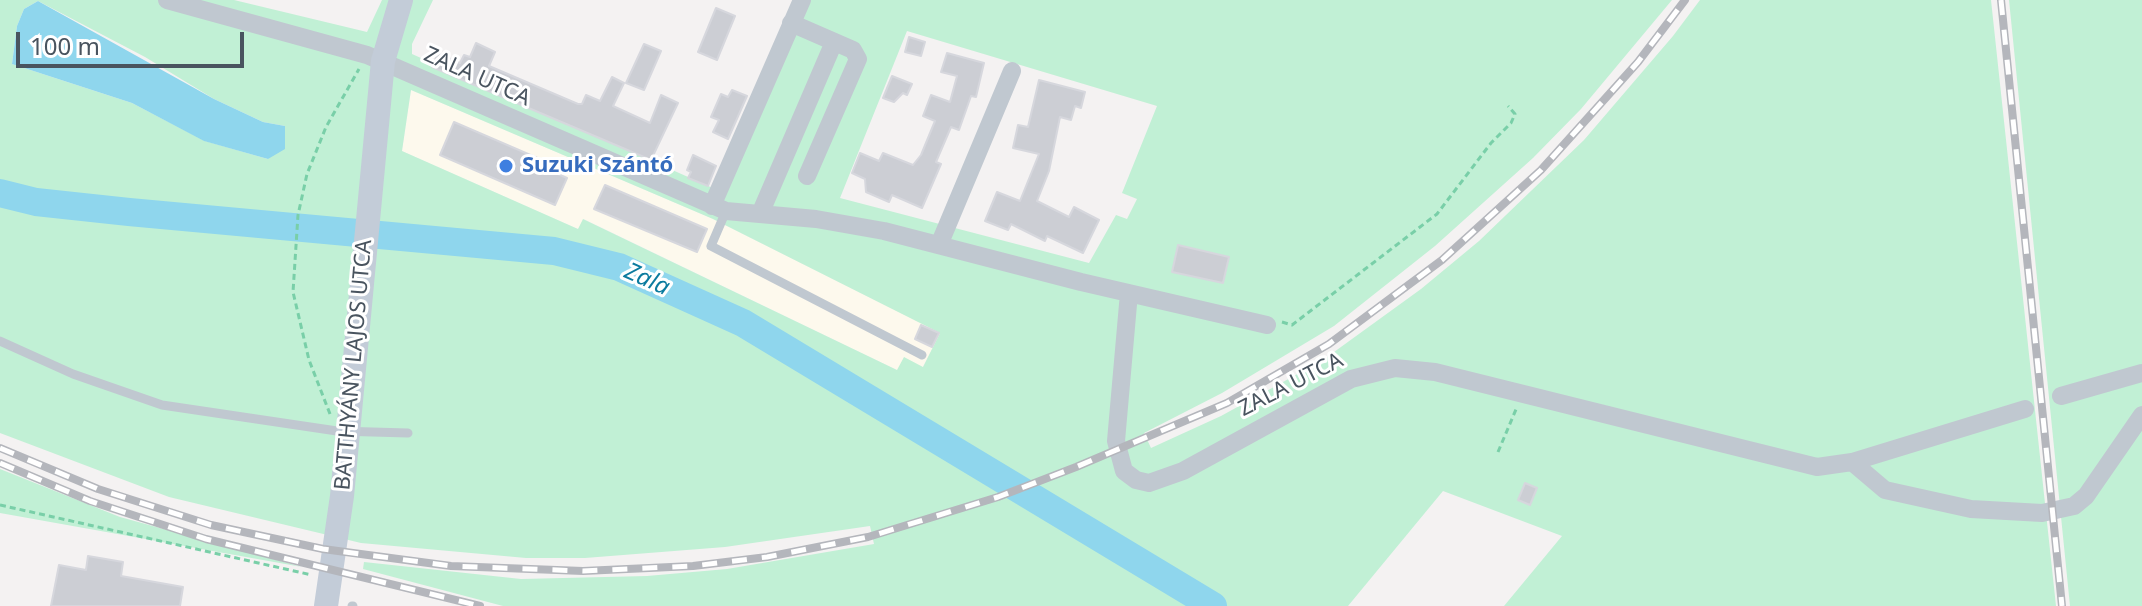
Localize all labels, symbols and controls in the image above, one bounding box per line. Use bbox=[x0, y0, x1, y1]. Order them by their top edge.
scale bar bbox=[20, 16, 248, 66]
text: 100 m bbox=[30, 29, 100, 62]
street label: ZALA UTCA bbox=[420, 42, 534, 112]
place label: Suzuki Szántó bbox=[522, 153, 673, 179]
marker: Suzuki Szántó bbox=[497, 157, 515, 175]
street label: BATTHYÁNY LAJOS UTCA bbox=[330, 239, 378, 491]
water label: Zala bbox=[620, 257, 674, 303]
street label: ZALA UTCA bbox=[1234, 347, 1348, 423]

